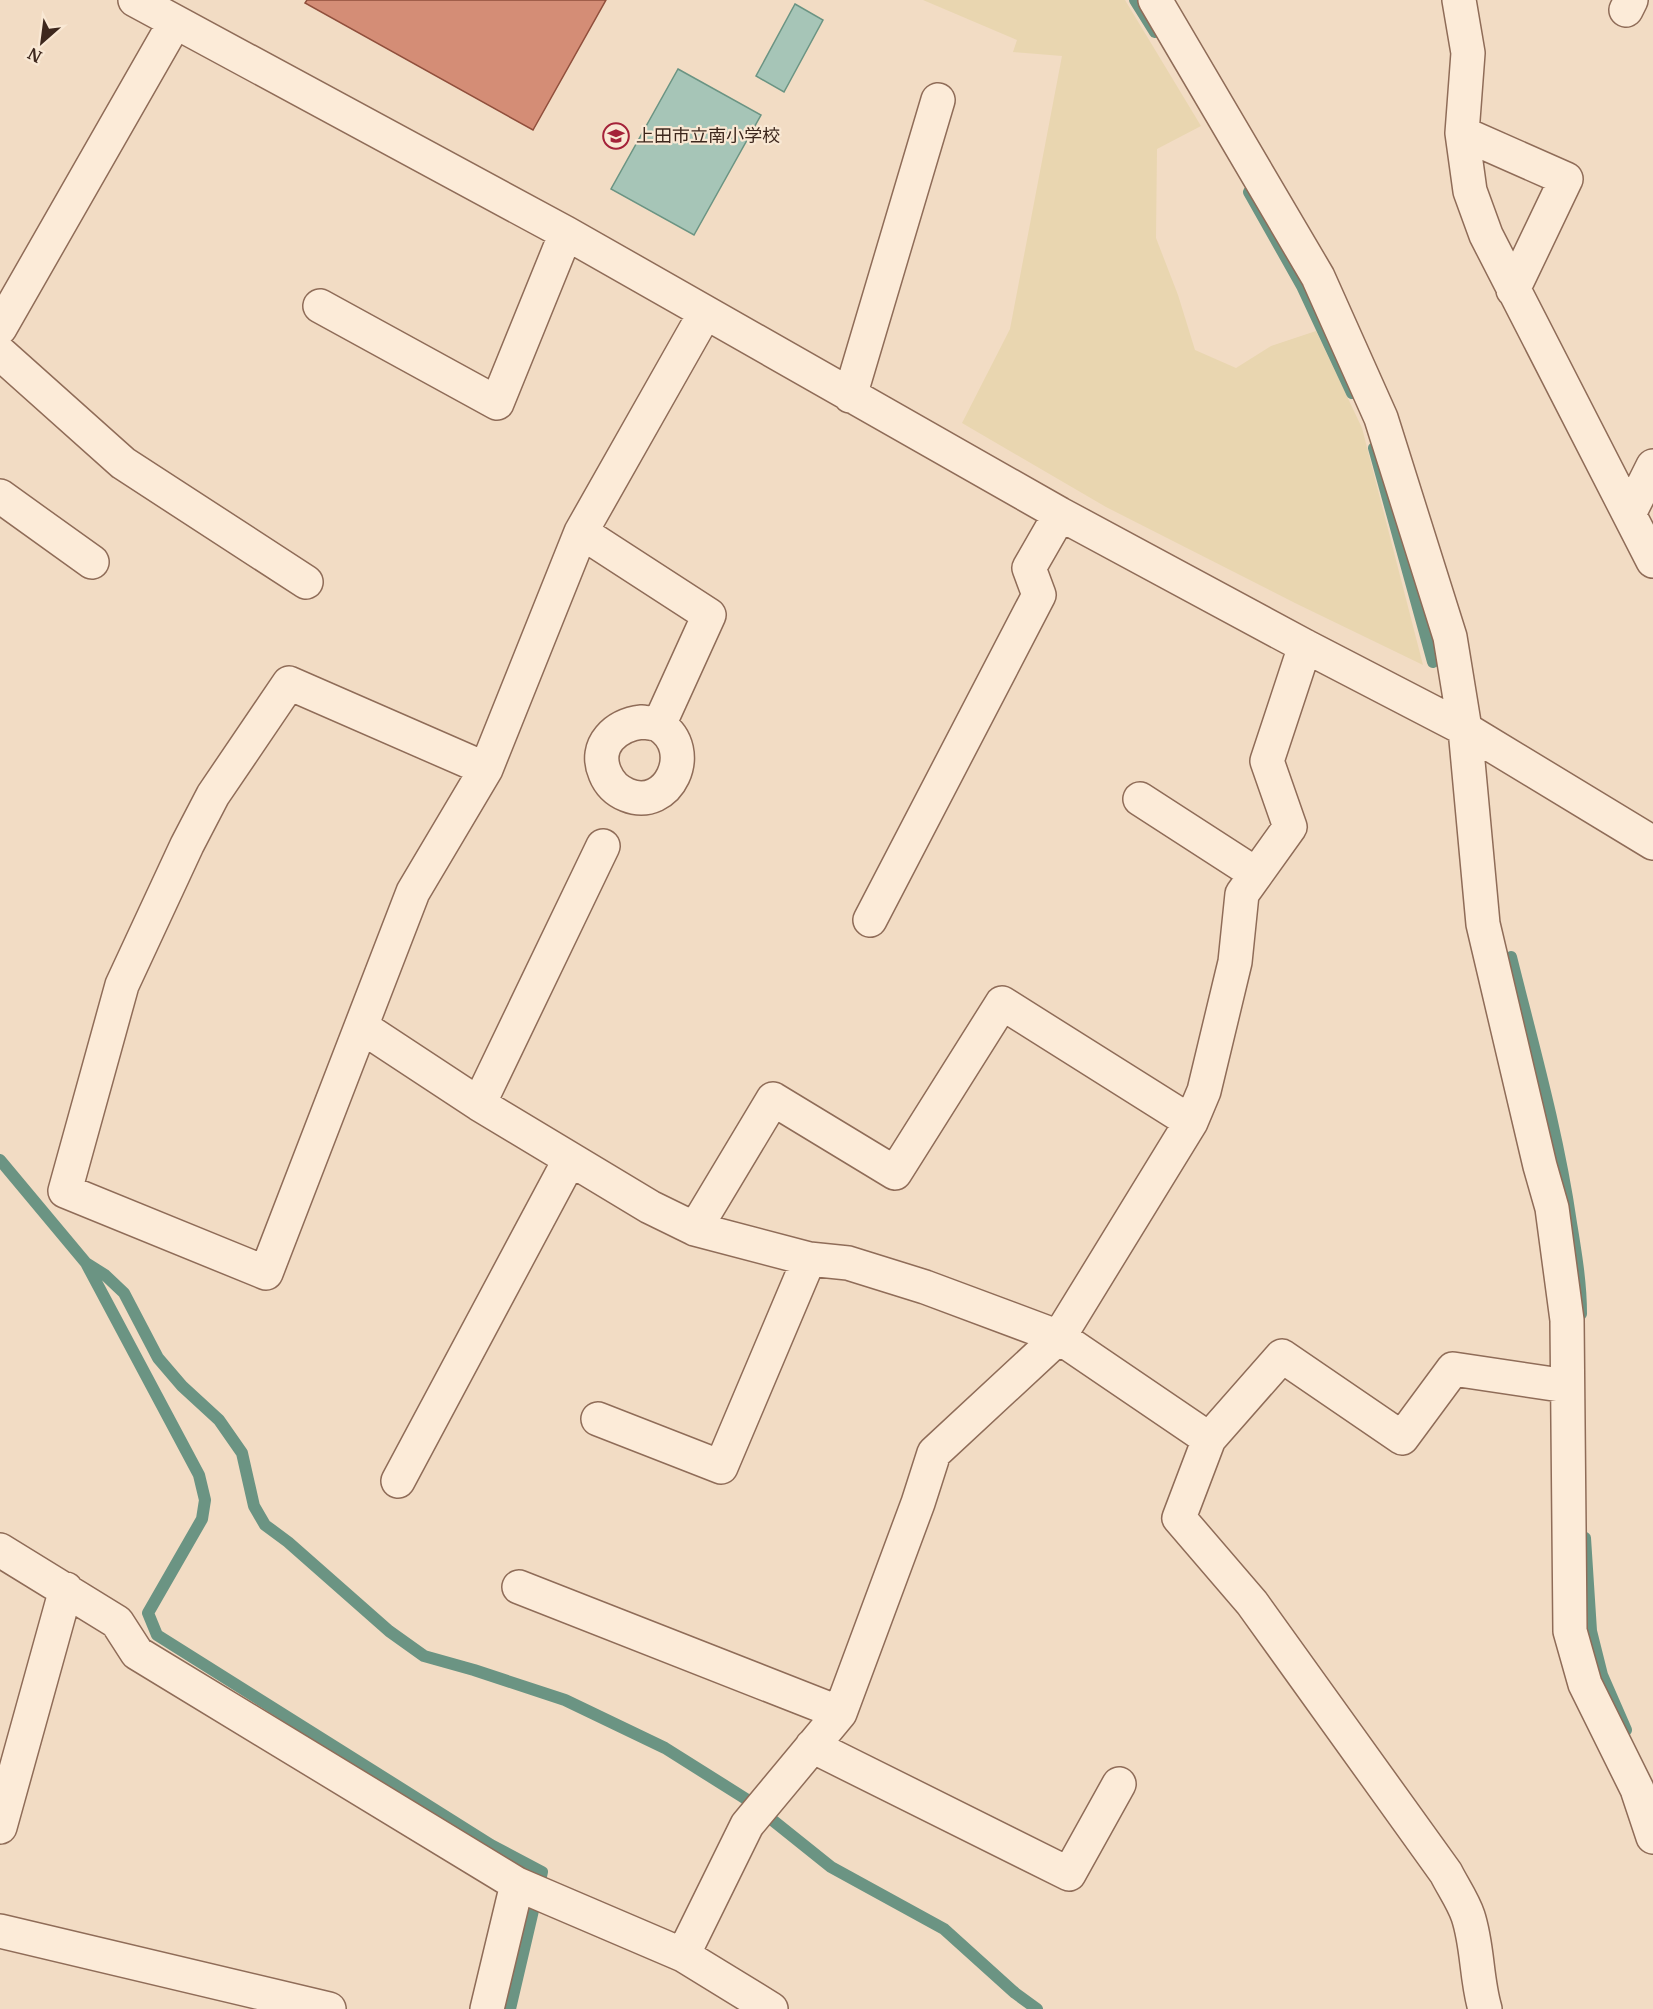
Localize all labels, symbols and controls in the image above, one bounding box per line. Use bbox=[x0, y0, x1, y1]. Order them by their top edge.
north arrow bbox=[12, 12, 72, 72]
text: N bbox=[24, 43, 45, 67]
school or university icon: 上田市立南小学校 bbox=[601, 121, 631, 151]
place label: 上田市立南小学校 bbox=[636, 124, 780, 147]

